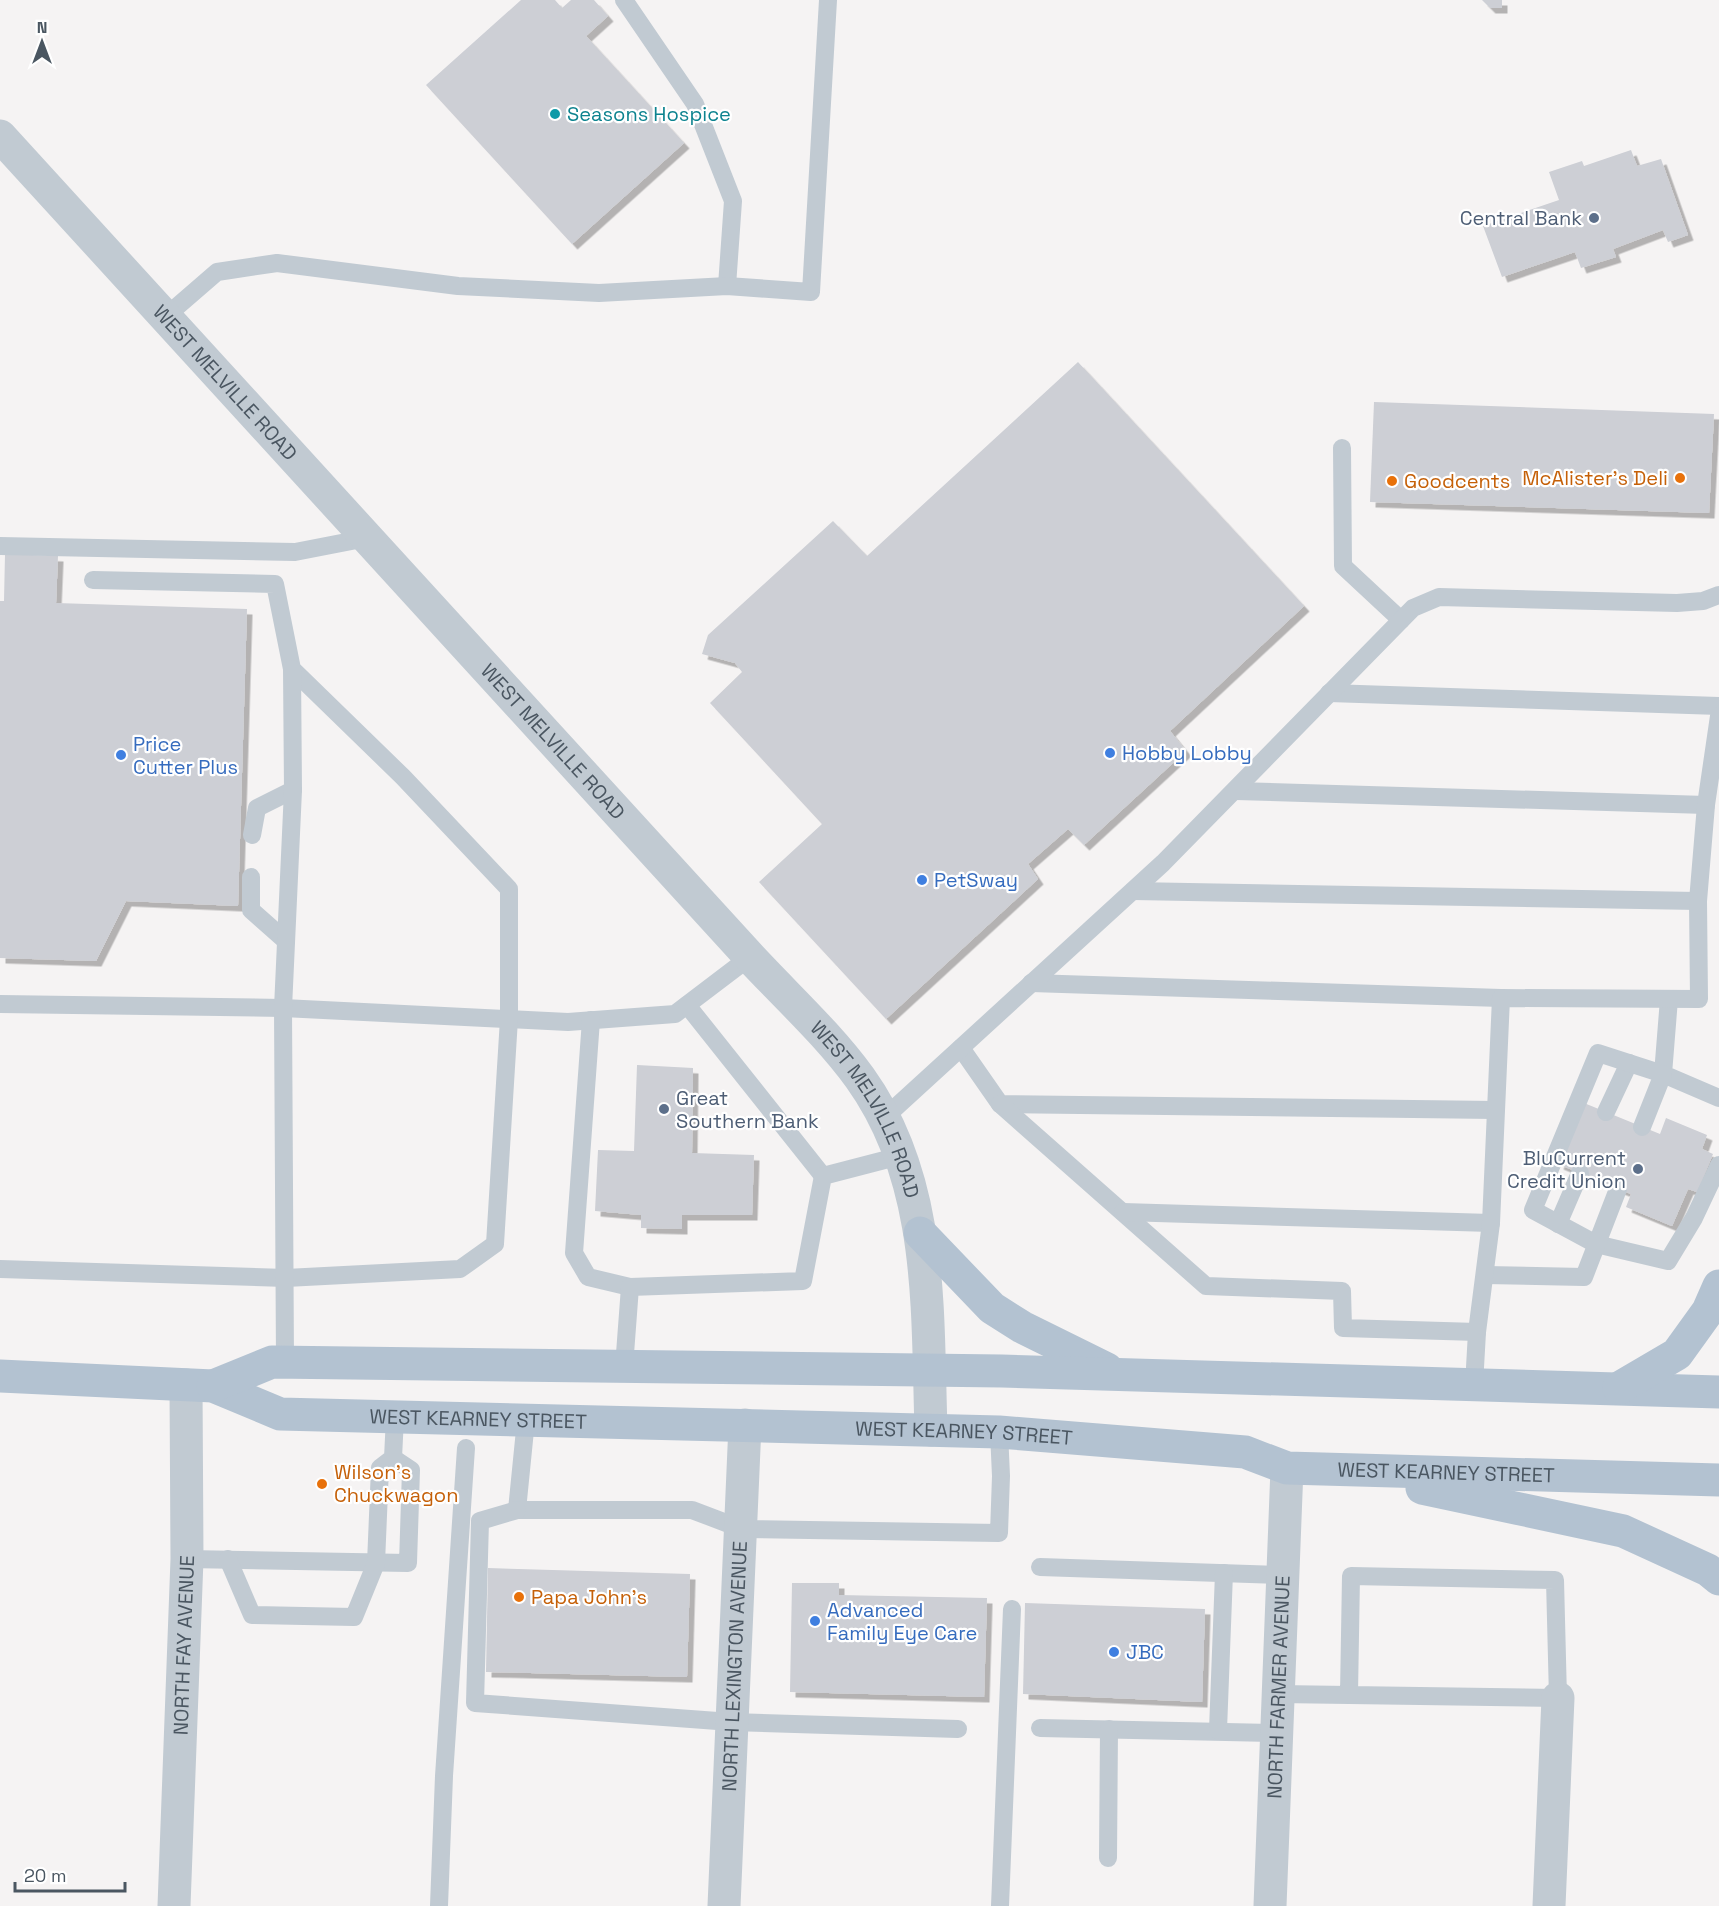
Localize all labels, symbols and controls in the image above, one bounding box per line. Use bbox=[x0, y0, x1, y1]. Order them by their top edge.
north arrow bbox=[12, 12, 72, 72]
text: N bbox=[37, 17, 47, 38]
place label: Seasons Hospice bbox=[567, 101, 731, 127]
marker: Seasons Hospice bbox=[548, 107, 562, 121]
place label: Central Bank bbox=[1460, 205, 1582, 231]
marker: Central Bank bbox=[1587, 211, 1601, 225]
street label: WEST MELVILLE ROAD bbox=[148, 299, 303, 466]
place label: McAlister's Deli bbox=[1522, 465, 1668, 491]
place label: Goodcents bbox=[1404, 468, 1510, 494]
marker: McAlister's Deli bbox=[1673, 471, 1687, 485]
marker: Goodcents bbox=[1385, 474, 1399, 488]
street label: WEST MELVILLE ROAD bbox=[475, 658, 631, 825]
place label: Price Cutter Plus bbox=[133, 731, 238, 780]
place label: Hobby Lobby bbox=[1122, 740, 1252, 766]
marker: Hobby Lobby bbox=[1103, 746, 1117, 760]
marker: Price Cutter Plus bbox=[114, 748, 128, 762]
place label: PetSway bbox=[934, 867, 1018, 893]
marker: PetSway bbox=[915, 873, 929, 887]
street label: WEST MELVILLE ROAD bbox=[805, 1015, 925, 1201]
place label: Great Southern Bank bbox=[676, 1085, 819, 1134]
marker: Great Southern Bank bbox=[657, 1102, 671, 1116]
place label: BluCurrent Credit Union bbox=[1507, 1145, 1626, 1194]
marker: BluCurrent Credit Union bbox=[1631, 1162, 1645, 1176]
street label: WEST KEARNEY STREET bbox=[369, 1403, 587, 1435]
street label: WEST KEARNEY STREET bbox=[855, 1415, 1074, 1451]
street label: WEST KEARNEY STREET bbox=[1337, 1456, 1555, 1488]
place label: Wilson's Chuckwagon bbox=[334, 1459, 458, 1508]
marker: Wilson's Chuckwagon bbox=[315, 1477, 329, 1491]
street label: NORTH LEXINGTON AVENUE bbox=[716, 1540, 753, 1792]
street label: NORTH FAY AVENUE bbox=[167, 1555, 200, 1736]
street label: NORTH FARMER AVENUE bbox=[1261, 1575, 1296, 1799]
place label: Papa John's bbox=[531, 1584, 647, 1610]
marker: Papa John's bbox=[512, 1590, 526, 1604]
place label: Advanced Family Eye Care bbox=[827, 1597, 977, 1646]
marker: Advanced Family Eye Care bbox=[808, 1614, 822, 1628]
place label: JBC bbox=[1126, 1639, 1164, 1665]
marker: JBC bbox=[1107, 1645, 1121, 1659]
scale bar bbox=[15, 1855, 124, 1893]
text: 20 m bbox=[24, 1864, 67, 1887]

